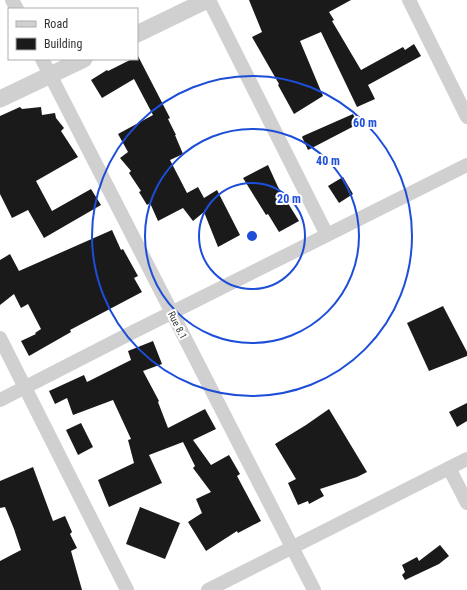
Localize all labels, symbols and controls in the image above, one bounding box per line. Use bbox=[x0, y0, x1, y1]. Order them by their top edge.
legend bbox=[8, 8, 138, 60]
text: Road bbox=[44, 17, 68, 31]
text: Building bbox=[44, 37, 82, 51]
text: 60 m bbox=[353, 116, 377, 130]
text: 40 m bbox=[316, 154, 340, 168]
text: 20 m bbox=[277, 192, 301, 206]
centre of rings bbox=[245, 229, 259, 243]
street label: Rue 8.1 bbox=[166, 310, 189, 341]

